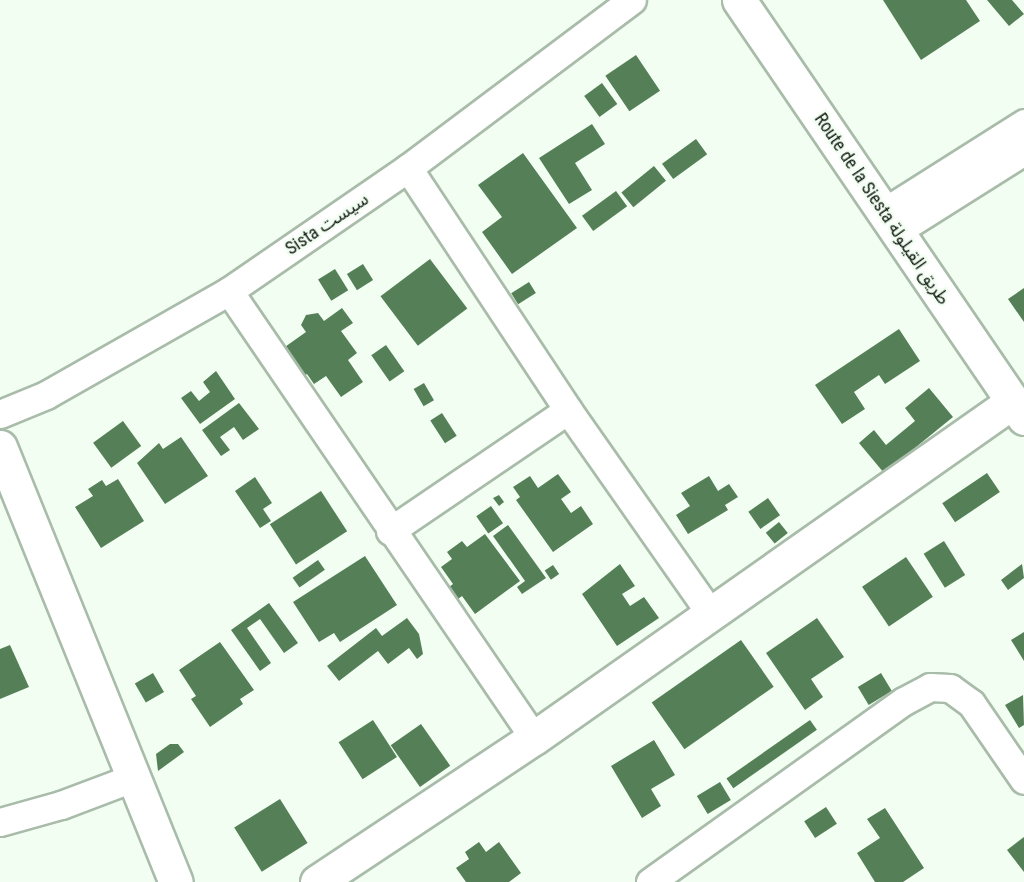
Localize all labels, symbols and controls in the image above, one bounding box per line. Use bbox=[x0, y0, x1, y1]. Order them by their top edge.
street label: Route de la Siesta طريق القيلولة bbox=[810, 109, 954, 309]
street label: Sista سيست bbox=[281, 188, 373, 260]

